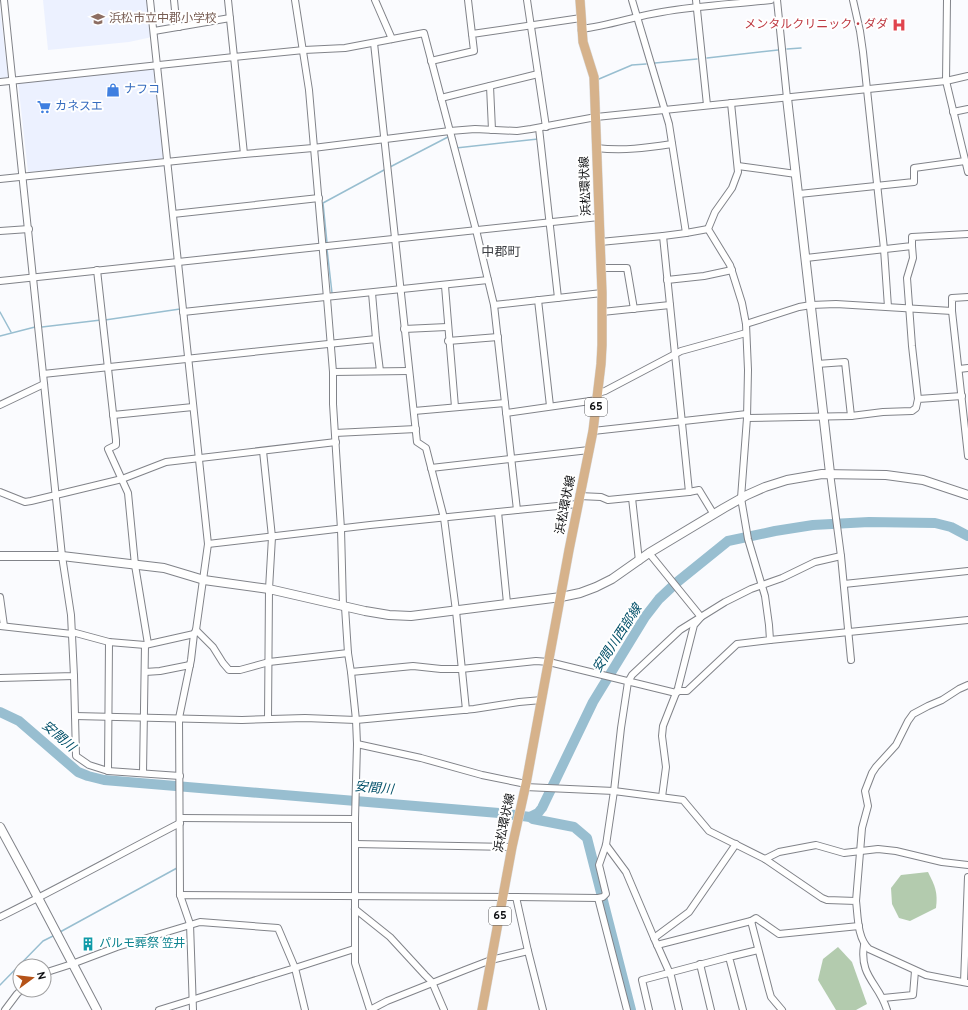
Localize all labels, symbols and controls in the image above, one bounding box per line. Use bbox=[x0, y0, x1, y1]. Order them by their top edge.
school or university icon: 浜松市立中郡小学校 bbox=[90, 11, 106, 27]
place label: 浜松市立中郡小学校 bbox=[109, 11, 217, 27]
place label: メンタルクリニック・ダダ bbox=[744, 17, 888, 33]
hospital icon: メンタルクリニック・ダダ bbox=[891, 17, 907, 33]
shop icon: ナフコ bbox=[105, 82, 121, 98]
place label: ナフコ bbox=[124, 82, 160, 98]
supermarket icon: カネスエ bbox=[36, 99, 52, 115]
place label: カネスエ bbox=[55, 99, 103, 115]
street label: 浜松環状線 bbox=[577, 156, 595, 216]
district label: 中郡町 bbox=[481, 245, 521, 261]
road number: 65 bbox=[585, 398, 607, 416]
street label: 浜松環状線 bbox=[552, 474, 580, 536]
water label: 安間川西部線 bbox=[590, 600, 647, 676]
water label: 安間川 bbox=[38, 718, 79, 757]
water label: 安間川 bbox=[354, 779, 396, 799]
street label: 浜松環状線 bbox=[491, 792, 519, 854]
road number: 65 bbox=[489, 907, 511, 925]
building icon: パルモ葬祭 笠井 bbox=[80, 936, 96, 952]
place label: パルモ葬祭 笠井 bbox=[99, 936, 186, 952]
north arrow bbox=[12, 958, 52, 998]
text: N bbox=[33, 970, 48, 981]

